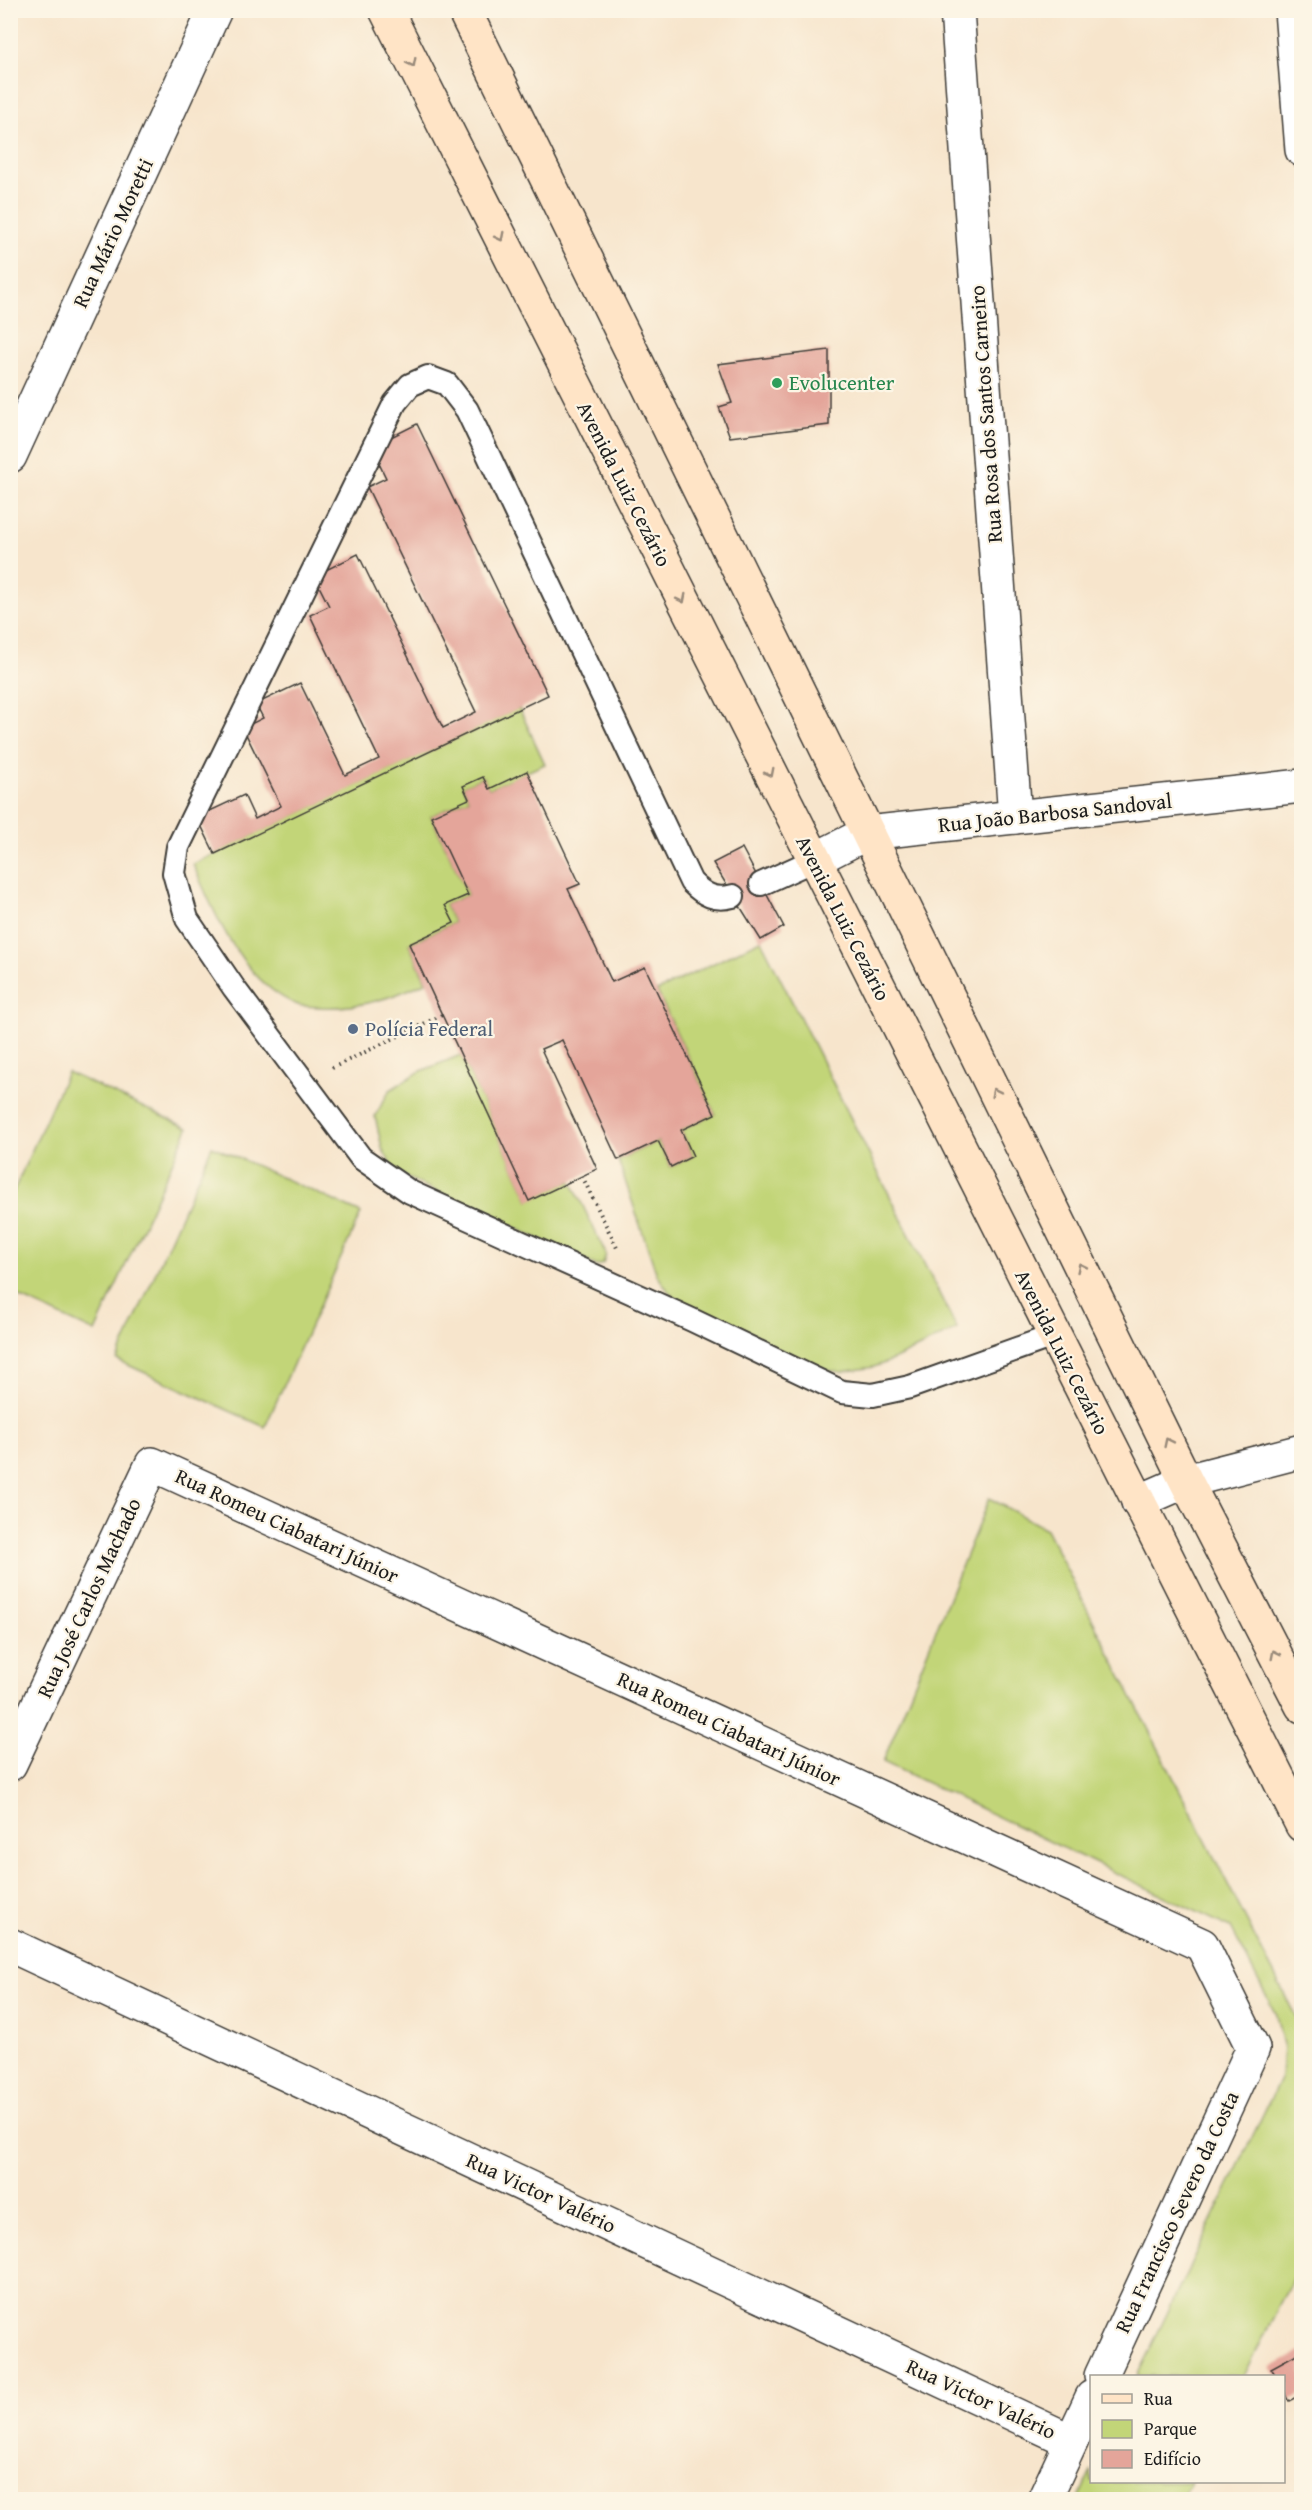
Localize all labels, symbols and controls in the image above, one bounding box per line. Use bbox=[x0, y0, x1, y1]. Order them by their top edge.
one-way arrow bbox=[405, 56, 416, 67]
street label: Rua Mário Moretti bbox=[64, 153, 161, 313]
one-way arrow bbox=[492, 230, 504, 241]
street label: Rua Rosa dos Santos Carneiro bbox=[961, 284, 1010, 544]
place label: Evolucenter bbox=[789, 367, 895, 398]
marker: Evolucenter bbox=[770, 376, 784, 390]
street label: Avenida Luiz Cezário bbox=[569, 396, 680, 572]
one-way arrow bbox=[675, 592, 686, 603]
one-way arrow bbox=[763, 766, 774, 777]
street label: Rua João Barbosa Sandoval bbox=[937, 785, 1173, 840]
street label: Avenida Luiz Cezário bbox=[788, 830, 899, 1006]
place label: Polícia Federal bbox=[365, 1013, 493, 1044]
marker: Polícia Federal bbox=[346, 1022, 360, 1036]
one-way arrow bbox=[991, 1088, 1002, 1099]
one-way arrow bbox=[1077, 1263, 1089, 1274]
street label: Avenida Luiz Cezário bbox=[1007, 1264, 1118, 1440]
one-way arrow bbox=[1163, 1438, 1175, 1449]
street label: Rua Romeu Ciabatari Júnior bbox=[170, 1460, 404, 1591]
street label: Rua José Carlos Machado bbox=[29, 1493, 149, 1703]
one-way arrow bbox=[1271, 1649, 1282, 1660]
street label: Rua Romeu Ciabatari Júnior bbox=[612, 1663, 846, 1794]
street label: Rua Francisco Severo da Costa bbox=[1107, 2086, 1246, 2338]
street label: Rua Victor Valério bbox=[461, 2144, 621, 2241]
street label: Rua Victor Valério bbox=[901, 2350, 1061, 2447]
legend bbox=[1090, 2375, 1285, 2483]
text: Rua bbox=[1144, 2385, 1173, 2412]
text: Parque bbox=[1144, 2415, 1197, 2442]
text: Edifício bbox=[1144, 2445, 1201, 2472]

